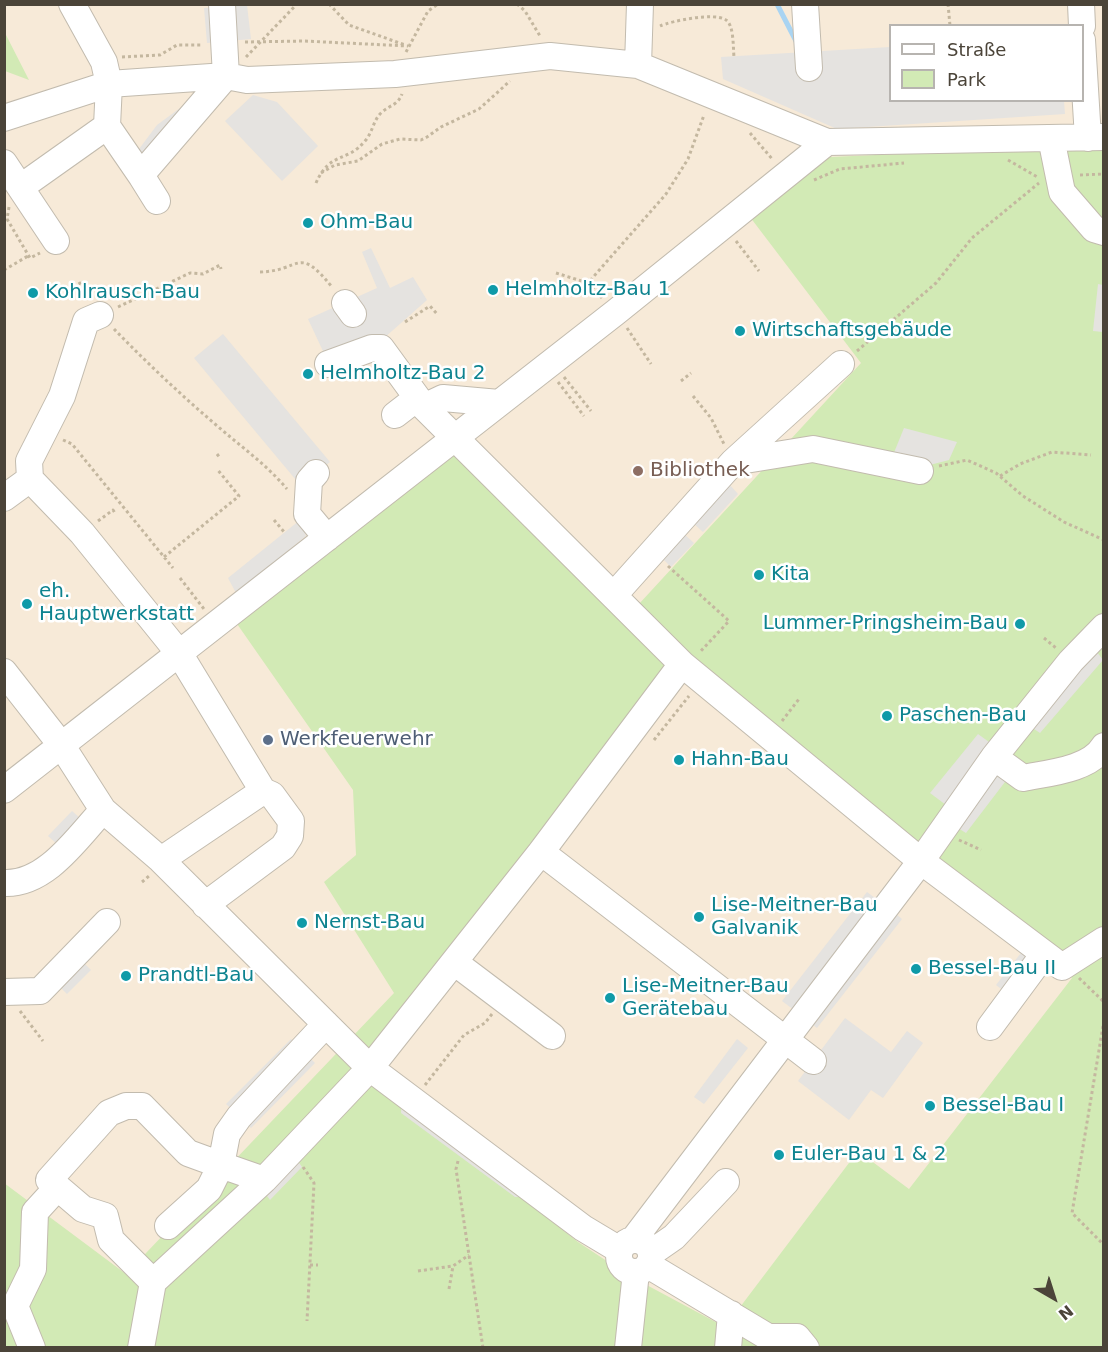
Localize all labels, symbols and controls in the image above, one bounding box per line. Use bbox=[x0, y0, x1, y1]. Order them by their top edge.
legend bbox=[889, 24, 1084, 102]
text: Straße bbox=[947, 39, 1006, 60]
text: Park bbox=[947, 69, 986, 90]
place label: Ohm-Bau bbox=[320, 211, 413, 235]
marker: Ohm-Bau bbox=[301, 216, 315, 230]
place label: Helmholtz-Bau 1 bbox=[505, 278, 670, 302]
place label: Kohlrausch-Bau bbox=[45, 281, 200, 305]
marker: Helmholtz-Bau 1 bbox=[486, 283, 500, 297]
marker: Kohlrausch-Bau bbox=[26, 286, 40, 300]
place label: Wirtschaftsgebäude bbox=[752, 319, 952, 343]
marker: Wirtschaftsgebäude bbox=[733, 324, 747, 338]
place label: Helmholtz-Bau 2 bbox=[320, 362, 485, 386]
marker: Helmholtz-Bau 2 bbox=[301, 367, 315, 381]
place label: Bibliothek bbox=[650, 459, 750, 483]
marker: Bibliothek bbox=[631, 464, 645, 478]
place label: Kita bbox=[771, 563, 810, 587]
marker: Kita bbox=[752, 568, 766, 582]
place label: eh. Hauptwerkstatt bbox=[39, 580, 194, 627]
marker: eh. Hauptwerkstatt bbox=[20, 597, 34, 611]
place label: Lummer-Pringsheim-Bau bbox=[763, 612, 1008, 636]
marker: Lummer-Pringsheim-Bau bbox=[1013, 617, 1027, 631]
place label: Paschen-Bau bbox=[899, 704, 1027, 728]
marker: Paschen-Bau bbox=[880, 709, 894, 723]
place label: Werkfeuerwehr bbox=[280, 728, 433, 752]
marker: Werkfeuerwehr bbox=[261, 733, 275, 747]
place label: Hahn-Bau bbox=[691, 748, 789, 772]
marker: Hahn-Bau bbox=[672, 753, 686, 767]
place label: Lise-Meitner-Bau Galvanik bbox=[711, 894, 878, 941]
marker: Lise-Meitner-Bau Galvanik bbox=[692, 910, 706, 924]
place label: Nernst-Bau bbox=[314, 911, 425, 935]
marker: Nernst-Bau bbox=[295, 916, 309, 930]
place label: Bessel-Bau II bbox=[928, 957, 1056, 981]
marker: Bessel-Bau II bbox=[909, 962, 923, 976]
place label: Prandtl-Bau bbox=[138, 964, 254, 988]
marker: Prandtl-Bau bbox=[119, 969, 133, 983]
place label: Lise-Meitner-Bau Gerätebau bbox=[622, 975, 789, 1022]
marker: Lise-Meitner-Bau Gerätebau bbox=[603, 991, 617, 1005]
place label: Bessel-Bau I bbox=[942, 1094, 1064, 1118]
marker: Bessel-Bau I bbox=[923, 1099, 937, 1113]
place label: Euler-Bau 1 & 2 bbox=[791, 1143, 946, 1167]
marker: Euler-Bau 1 & 2 bbox=[772, 1148, 786, 1162]
north arrow bbox=[1024, 1268, 1084, 1328]
text: N bbox=[1054, 1301, 1077, 1324]

